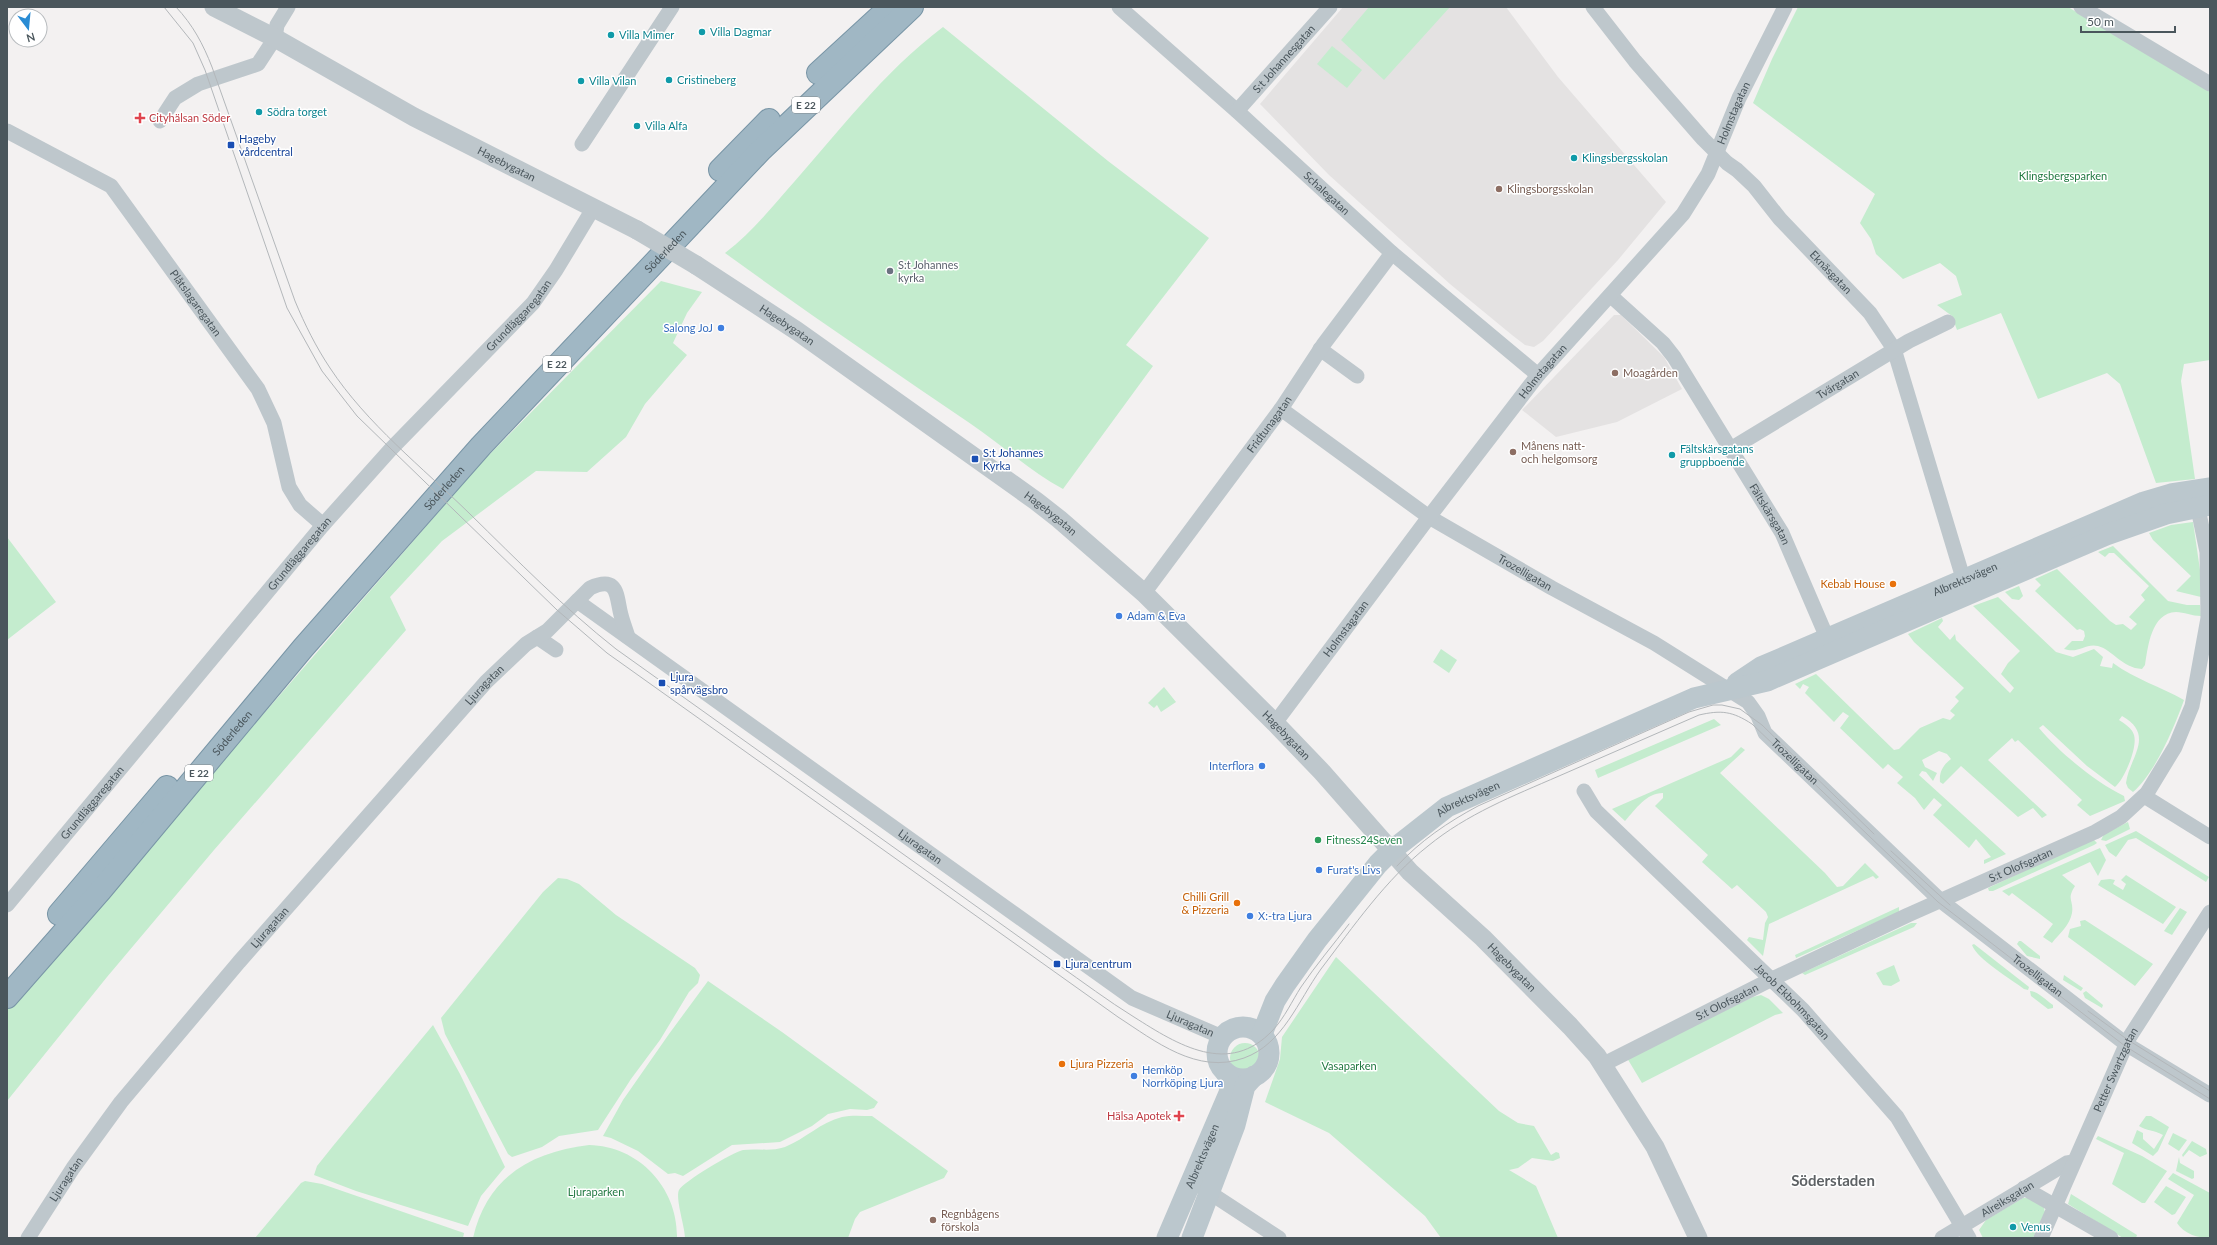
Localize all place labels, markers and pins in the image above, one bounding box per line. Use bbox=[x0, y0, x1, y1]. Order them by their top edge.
place label: Villa Dagmar bbox=[710, 25, 772, 38]
marker: Villa Dagmar bbox=[697, 27, 707, 37]
place label: Villa Mimer bbox=[619, 28, 674, 41]
marker: Villa Mimer bbox=[606, 30, 616, 40]
place label: Cristineberg bbox=[677, 73, 736, 86]
place label: Villa Vilan bbox=[589, 74, 636, 87]
marker: Cristineberg bbox=[664, 75, 674, 85]
marker: Villa Vilan bbox=[576, 76, 586, 86]
place label: Södra torget bbox=[267, 105, 327, 118]
marker: Södra torget bbox=[254, 107, 264, 117]
place label: Cityhälsan Söder bbox=[149, 111, 230, 124]
marker: Cityhälsan Söder bbox=[134, 112, 146, 124]
place label: Villa Alfa bbox=[645, 119, 688, 132]
marker: Villa Alfa bbox=[632, 121, 642, 131]
place label: Hageby vårdcentral bbox=[239, 132, 293, 158]
marker: Hageby vårdcentral bbox=[226, 140, 236, 150]
place label: Klingsbergsskolan bbox=[1582, 151, 1668, 164]
marker: Klingsbergsskolan bbox=[1569, 153, 1579, 163]
place label: Klingsborgsskolan bbox=[1507, 182, 1593, 195]
marker: Klingsborgsskolan bbox=[1494, 184, 1504, 194]
place label: S:t Johannes kyrka bbox=[898, 258, 959, 284]
marker: S:t Johannes kyrka bbox=[885, 266, 895, 276]
place label: Salong JoJ bbox=[663, 321, 713, 334]
marker: Salong JoJ bbox=[716, 323, 726, 333]
place label: Moagården bbox=[1623, 366, 1678, 379]
marker: Moagården bbox=[1610, 368, 1620, 378]
place label: Månens natt- och helgomsorg bbox=[1521, 439, 1598, 465]
place label: Fältskärsgatans gruppboende bbox=[1680, 442, 1754, 468]
place label: S:t Johannes Kyrka bbox=[983, 446, 1044, 472]
marker: Månens natt- och helgomsorg bbox=[1508, 447, 1518, 457]
marker: Fältskärsgatans gruppboende bbox=[1667, 450, 1677, 460]
marker: S:t Johannes Kyrka bbox=[970, 454, 980, 464]
place label: Kebab House bbox=[1821, 577, 1885, 590]
marker: Kebab House bbox=[1888, 579, 1898, 589]
place label: Adam & Eva bbox=[1127, 609, 1186, 622]
marker: Adam & Eva bbox=[1114, 611, 1124, 621]
place label: Ljura spårvägsbro bbox=[670, 670, 728, 696]
marker: Ljura spårvägsbro bbox=[657, 678, 667, 688]
place label: Interflora bbox=[1209, 759, 1254, 772]
marker: Interflora bbox=[1257, 761, 1267, 771]
place label: Fitness24Seven bbox=[1326, 833, 1402, 846]
marker: Fitness24Seven bbox=[1313, 835, 1323, 845]
place label: Furat's Livs bbox=[1327, 863, 1381, 876]
marker: Furat's Livs bbox=[1314, 865, 1324, 875]
place label: Chilli Grill & Pizzeria bbox=[1181, 890, 1229, 916]
marker: Chilli Grill & Pizzeria bbox=[1232, 898, 1242, 908]
place label: X:-tra Ljura bbox=[1258, 909, 1312, 922]
marker: X:-tra Ljura bbox=[1245, 911, 1255, 921]
place label: Ljura centrum bbox=[1065, 957, 1132, 970]
marker: Ljura centrum bbox=[1052, 959, 1062, 969]
place label: Ljura Pizzeria bbox=[1070, 1057, 1134, 1070]
marker: Ljura Pizzeria bbox=[1057, 1059, 1067, 1069]
place label: Hemköp Norrköping Ljura bbox=[1142, 1063, 1223, 1089]
marker: Hemköp Norrköping Ljura bbox=[1129, 1071, 1139, 1081]
place label: Hälsa Apotek bbox=[1107, 1109, 1171, 1122]
marker: Hälsa Apotek bbox=[1174, 1111, 1184, 1121]
place label: Regnbågens förskola bbox=[941, 1207, 999, 1233]
marker: Regnbågens förskola bbox=[928, 1215, 938, 1225]
place label: Venus bbox=[2021, 1220, 2051, 1233]
marker: Venus bbox=[2008, 1222, 2018, 1232]

